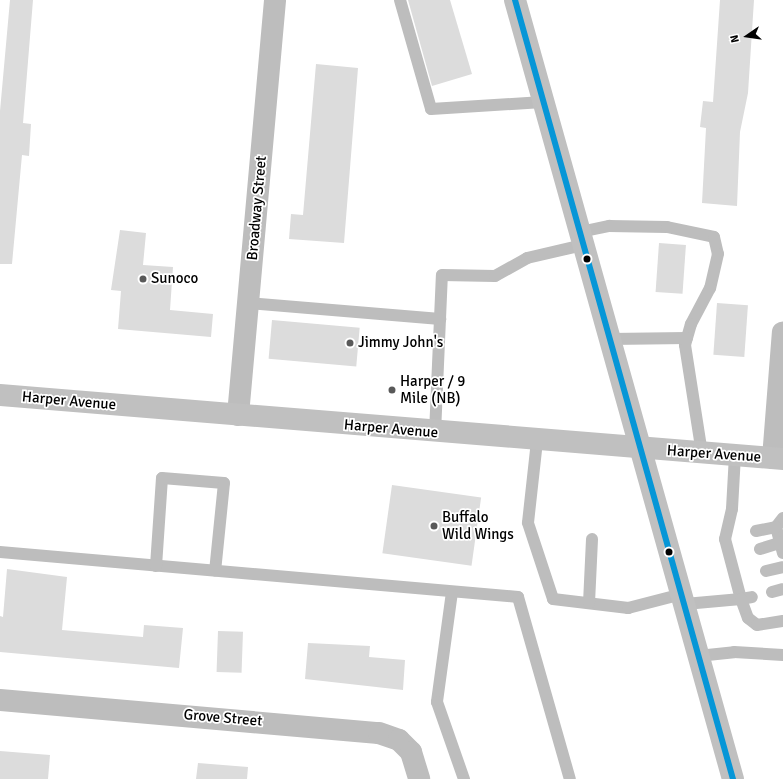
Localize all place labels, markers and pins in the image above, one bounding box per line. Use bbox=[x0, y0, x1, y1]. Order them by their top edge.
unlabelled marker bbox=[582, 254, 592, 264]
place label: Sunoco bbox=[151, 270, 198, 288]
marker: Sunoco bbox=[138, 274, 148, 284]
place label: Jimmy John's bbox=[358, 334, 443, 352]
marker: Jimmy John's bbox=[345, 338, 355, 348]
place label: Harper / 9 Mile (NB) bbox=[400, 372, 465, 407]
marker: Harper / 9 Mile (NB) bbox=[387, 385, 397, 395]
place label: Buffalo Wild Wings bbox=[442, 508, 514, 543]
marker: Buffalo Wild Wings bbox=[429, 521, 439, 531]
unlabelled marker bbox=[664, 547, 674, 557]

